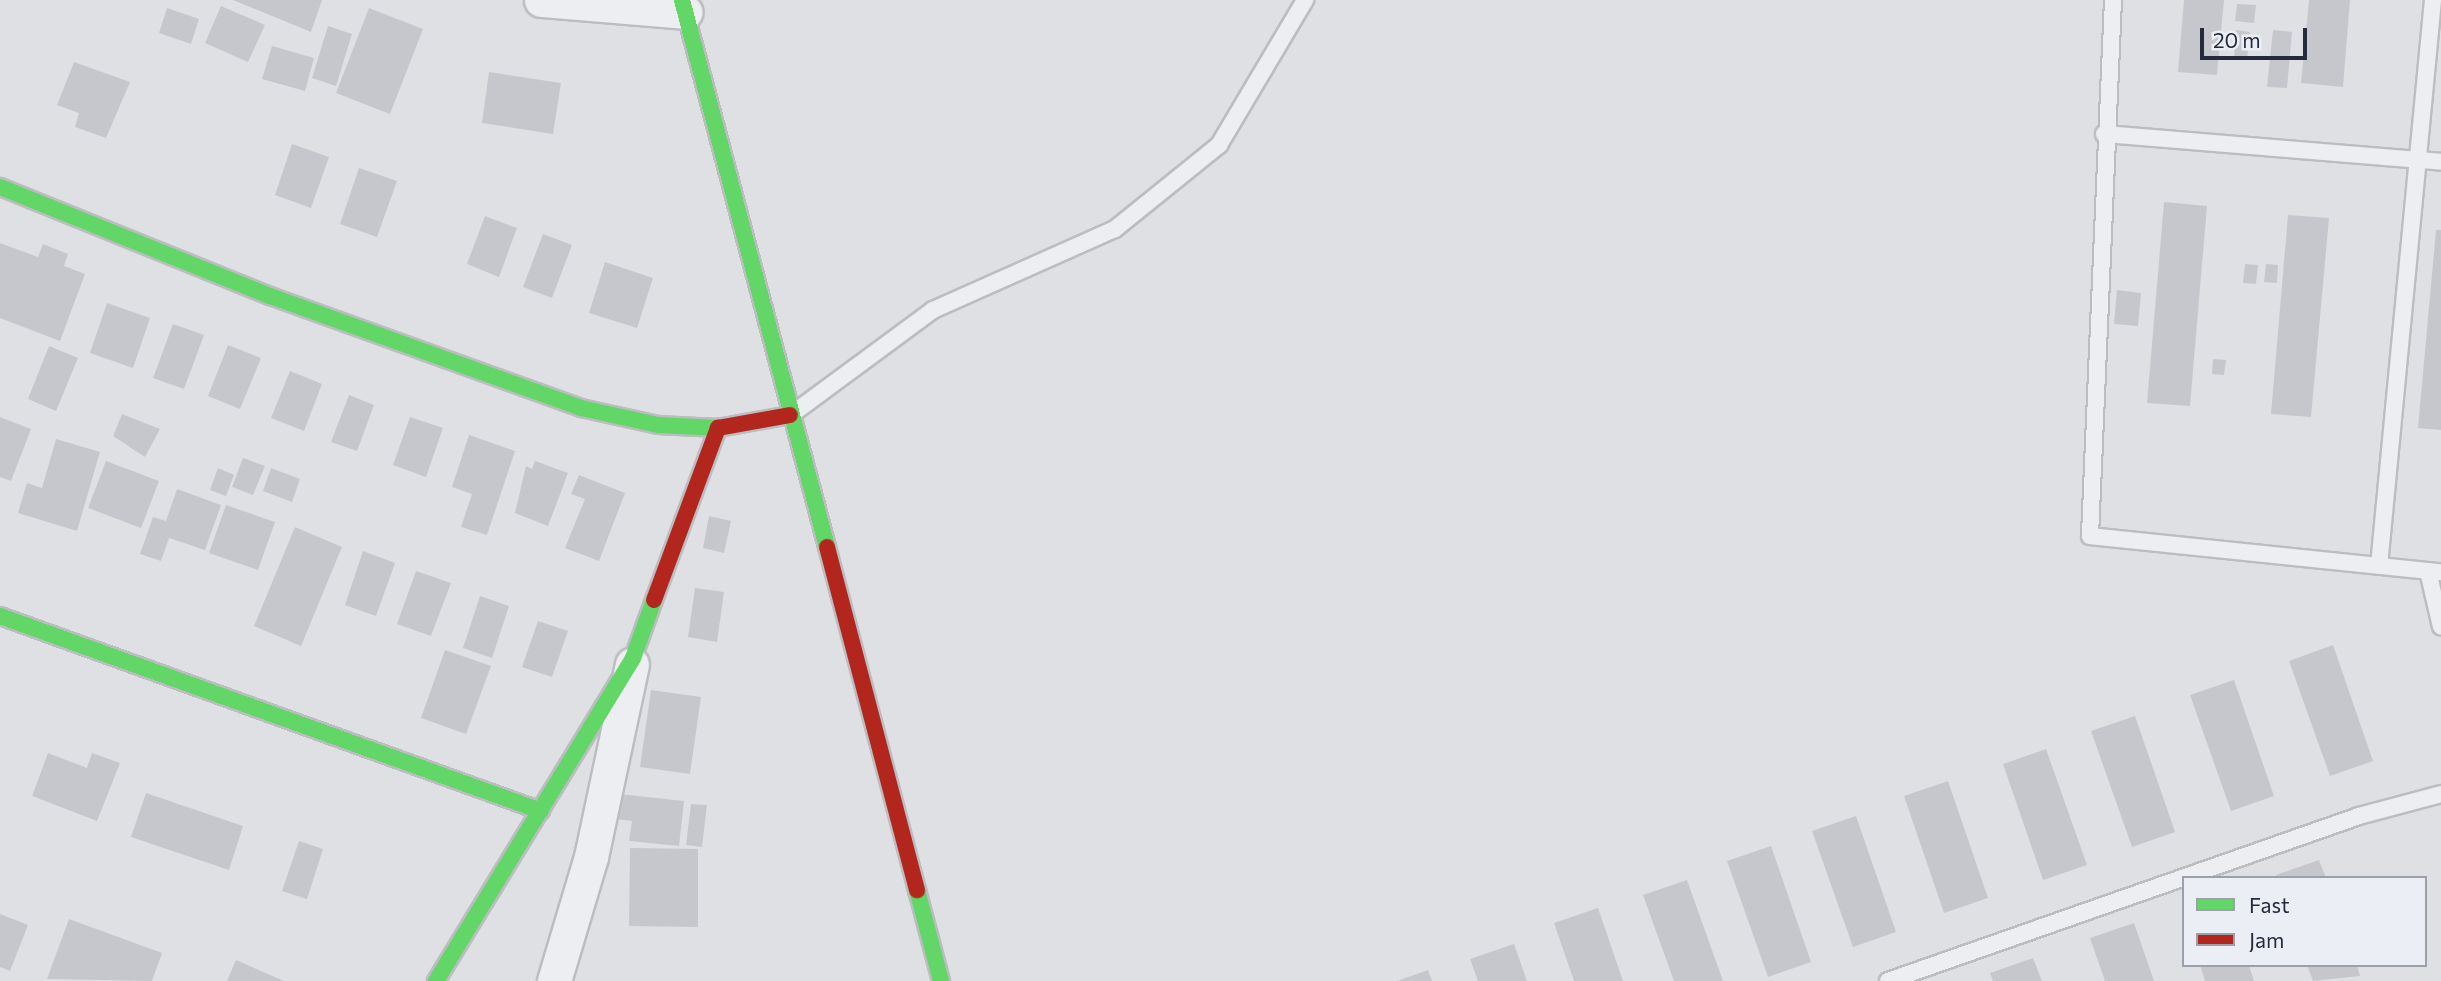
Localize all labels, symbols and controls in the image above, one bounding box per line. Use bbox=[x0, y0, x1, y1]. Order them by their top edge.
scale bar bbox=[2203, 14, 2310, 58]
text: 20 m bbox=[2213, 27, 2261, 52]
legend bbox=[2182, 876, 2427, 967]
text: Fast bbox=[2249, 892, 2290, 917]
text: Jam bbox=[2249, 927, 2284, 952]

